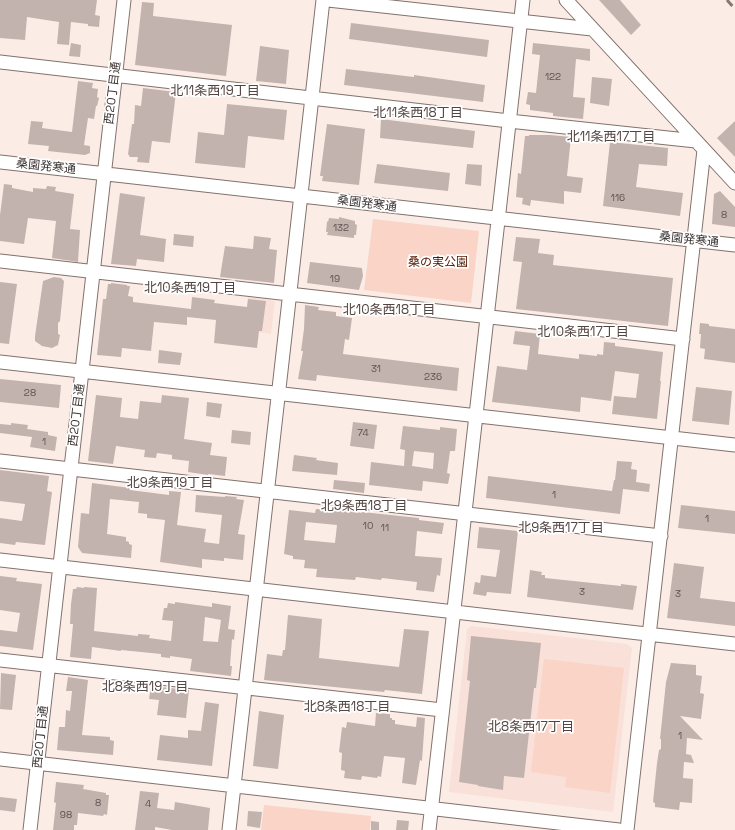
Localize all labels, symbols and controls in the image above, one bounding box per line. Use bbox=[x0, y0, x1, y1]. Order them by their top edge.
street label: 西20丁目通 bbox=[102, 61, 124, 125]
house number: 122 bbox=[545, 71, 561, 83]
district label: 北11条西19丁目 bbox=[170, 83, 260, 99]
district label: 北11条西18丁目 bbox=[373, 105, 463, 121]
district label: 北11条西17丁目 bbox=[567, 129, 655, 145]
street label: 桑園発寒通 bbox=[15, 157, 77, 177]
house number: 116 bbox=[611, 192, 625, 204]
street label: 桑園発寒通 bbox=[336, 193, 398, 215]
house number: 8 bbox=[721, 209, 727, 221]
house number: 132 bbox=[333, 222, 349, 234]
street label: 桑園発寒通 bbox=[658, 230, 720, 250]
park label: 桑の実公園 bbox=[408, 256, 468, 270]
house number: 19 bbox=[330, 273, 340, 285]
district label: 北10条西19丁目 bbox=[144, 280, 236, 296]
district label: 北10条西18丁目 bbox=[343, 302, 435, 318]
district label: 北10条西17丁目 bbox=[537, 324, 629, 340]
house number: 31 bbox=[371, 363, 381, 375]
house number: 236 bbox=[424, 371, 442, 383]
street label: 西20丁目通 bbox=[66, 383, 88, 447]
house number: 28 bbox=[24, 387, 36, 399]
house number: 74 bbox=[357, 427, 369, 439]
house number: 1 bbox=[42, 436, 46, 448]
district label: 北9条西19丁目 bbox=[127, 475, 213, 491]
house number: 1 bbox=[552, 489, 556, 501]
district label: 北9条西18丁目 bbox=[321, 498, 407, 514]
house number: 1 bbox=[705, 513, 709, 525]
house number: 10 bbox=[363, 520, 373, 532]
district label: 北9条西17丁目 bbox=[518, 520, 604, 536]
house number: 11 bbox=[381, 522, 389, 534]
house number: 3 bbox=[579, 586, 585, 598]
house number: 3 bbox=[675, 588, 681, 600]
district label: 北8条西19丁目 bbox=[102, 679, 188, 695]
district label: 北8条西18丁目 bbox=[304, 699, 390, 715]
street label: 西20丁目通 bbox=[31, 705, 51, 769]
district label: 北8条西17丁目 bbox=[488, 719, 574, 735]
house number: 1 bbox=[678, 730, 682, 742]
house number: 8 bbox=[95, 797, 101, 809]
house number: 4 bbox=[145, 798, 151, 810]
house number: 98 bbox=[60, 809, 72, 821]

